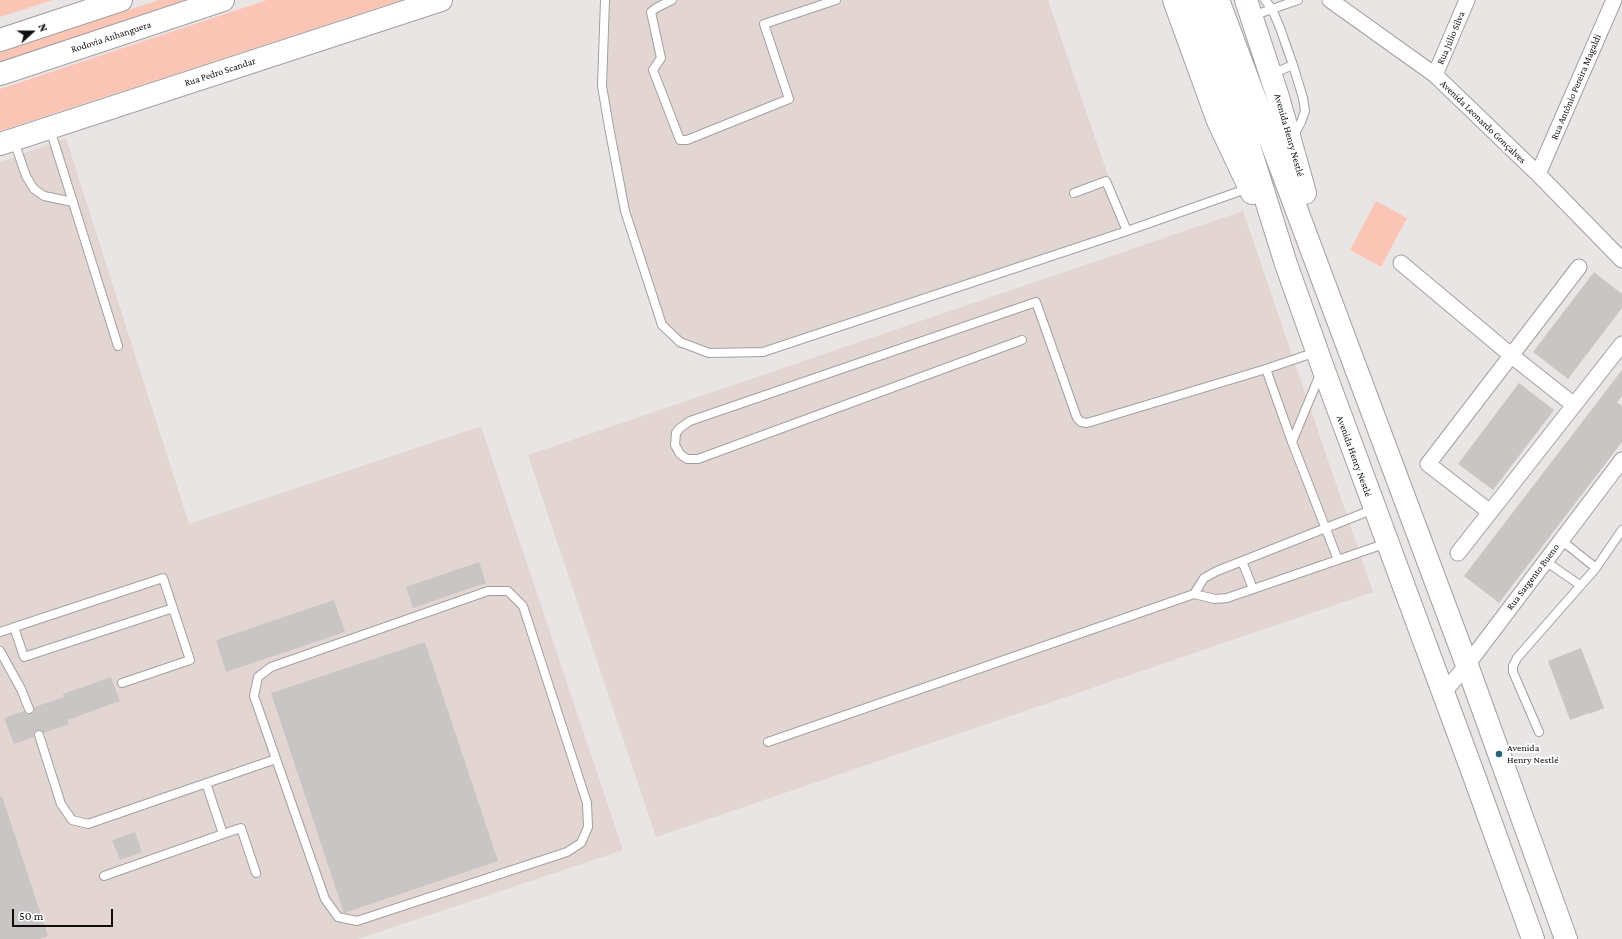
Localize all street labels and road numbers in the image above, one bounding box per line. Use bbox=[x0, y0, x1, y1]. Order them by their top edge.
street label: Rua Júlio Silva bbox=[1434, 10, 1468, 66]
street label: Rodovia Anhanguera bbox=[70, 18, 152, 56]
street label: Rua Antônio Pereira Magaldi bbox=[1548, 32, 1604, 142]
street label: Rua Pedro Scandar bbox=[183, 55, 257, 89]
street label: Avenida Leonardo Gonçalves bbox=[1438, 78, 1528, 166]
street label: Avenida Henry Nestlé bbox=[1271, 92, 1307, 178]
street label: Avenida Henry Nestlé bbox=[1334, 414, 1374, 498]
street label: Rua Sargento Bueno bbox=[1504, 541, 1562, 613]

